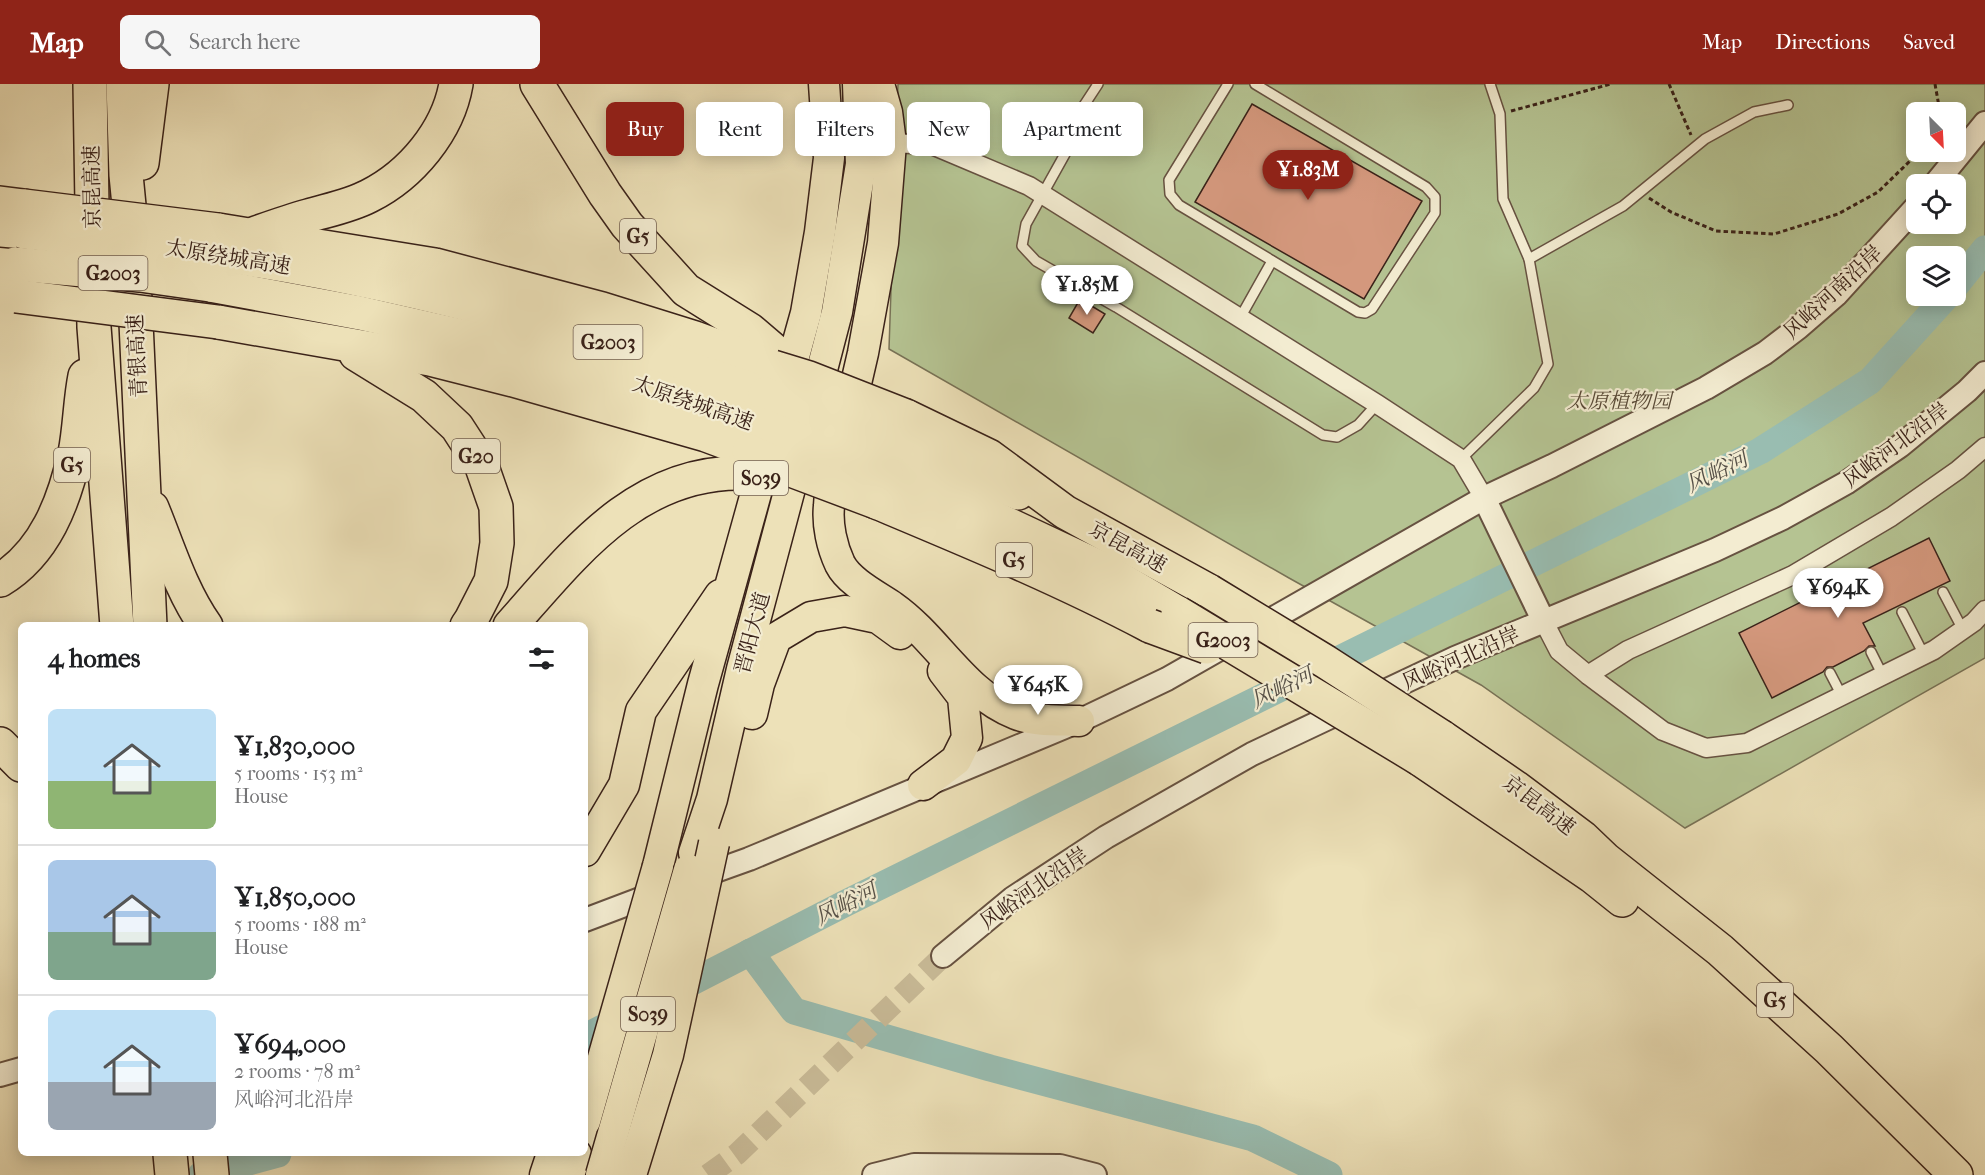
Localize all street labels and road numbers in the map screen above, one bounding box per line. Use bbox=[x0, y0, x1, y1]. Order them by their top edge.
street label: 京昆高速 bbox=[79, 145, 105, 229]
road number: G5 bbox=[620, 219, 656, 253]
street label: 太原绕城高速 bbox=[164, 235, 292, 279]
street label: 风峪河南沿岸 bbox=[1779, 240, 1887, 344]
road number: G2003 bbox=[78, 256, 148, 290]
street label: 青银高速 bbox=[123, 313, 151, 399]
road number: G2003 bbox=[574, 325, 642, 359]
street label: 太原绕城高速 bbox=[630, 371, 756, 435]
street label: 风峪河北沿岸 bbox=[1838, 398, 1954, 492]
road number: G20 bbox=[452, 439, 500, 473]
road number: G5 bbox=[54, 448, 90, 482]
road number: S039 bbox=[734, 461, 788, 495]
street label: 京昆高速 bbox=[1085, 516, 1171, 578]
road number: G5 bbox=[996, 543, 1032, 577]
street label: 晋阳大道 bbox=[730, 589, 774, 677]
street label: 风峪河北沿岸 bbox=[1399, 621, 1523, 695]
road number: G2003 bbox=[1188, 623, 1258, 657]
street label: 京昆高速 bbox=[1498, 770, 1580, 840]
street label: 风峪河北沿岸 bbox=[976, 842, 1092, 934]
road number: G5 bbox=[1757, 983, 1793, 1017]
road number: S039 bbox=[621, 997, 675, 1031]

